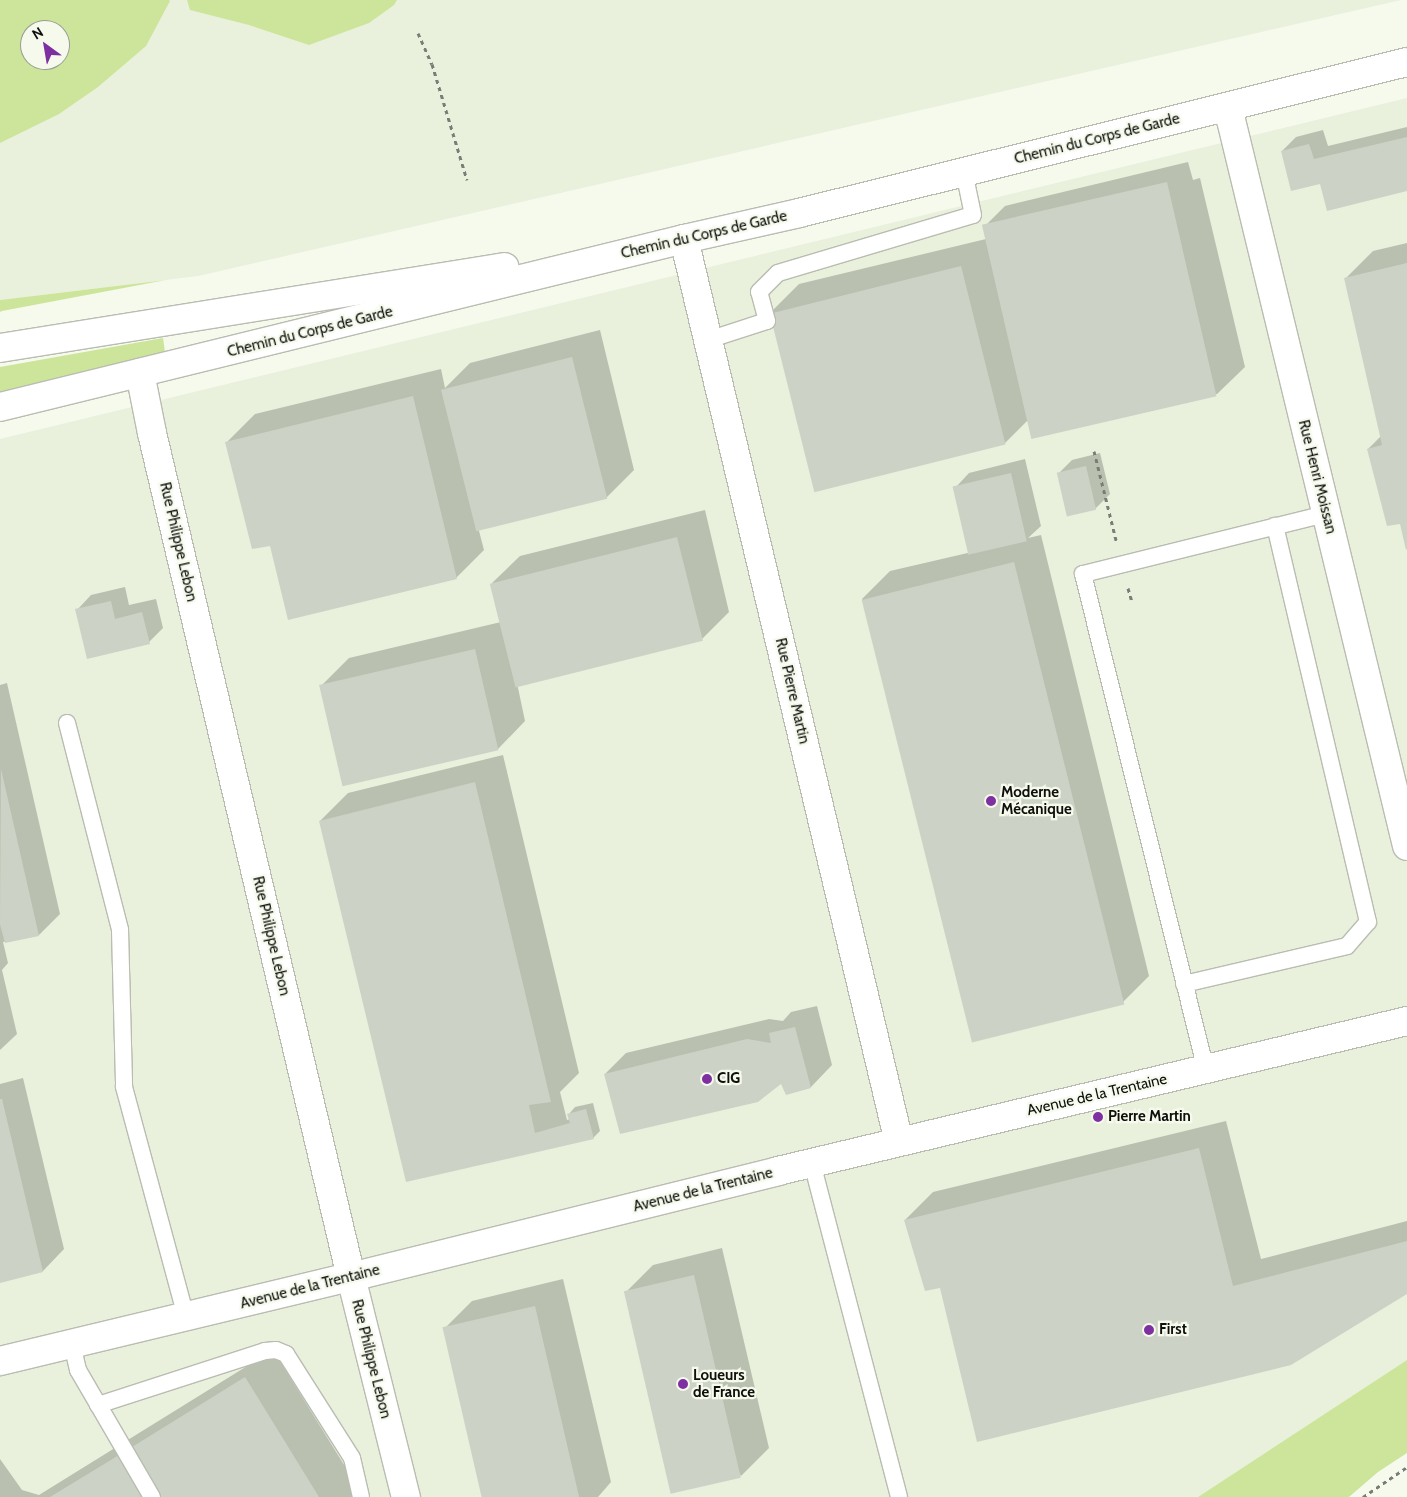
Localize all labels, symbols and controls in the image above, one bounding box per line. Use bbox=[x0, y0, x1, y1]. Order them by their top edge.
north arrow bbox=[20, 20, 70, 70]
text: N bbox=[29, 23, 47, 43]
street label: Chemin du Corps de Garde bbox=[1012, 110, 1182, 168]
street label: Chemin du Corps de Garde bbox=[619, 207, 789, 263]
street label: Chemin du Corps de Garde bbox=[225, 303, 395, 361]
street label: Rue Henri Moissan bbox=[1294, 418, 1340, 536]
street label: Rue Philippe Lebon bbox=[155, 480, 201, 604]
street label: Rue Pierre Martin bbox=[771, 636, 813, 746]
place label: Moderne Mécanique bbox=[1001, 783, 1072, 818]
marker: Moderne Mécanique bbox=[985, 795, 997, 807]
street label: Rue Philippe Lebon bbox=[248, 874, 294, 998]
place label: CIG bbox=[717, 1070, 740, 1088]
street label: Avenue de la Trentaine bbox=[1025, 1070, 1169, 1120]
marker: CIG bbox=[701, 1073, 713, 1085]
place label: Pierre Martin bbox=[1108, 1108, 1191, 1126]
marker: Pierre Martin bbox=[1092, 1111, 1104, 1123]
street label: Avenue de la Trentaine bbox=[631, 1164, 775, 1216]
street label: Avenue de la Trentaine bbox=[238, 1261, 382, 1313]
street label: Rue Philippe Lebon bbox=[347, 1298, 395, 1420]
place label: First bbox=[1159, 1321, 1187, 1339]
marker: First bbox=[1143, 1324, 1155, 1336]
place label: Loueurs de France bbox=[693, 1366, 755, 1401]
marker: Loueurs de France bbox=[677, 1378, 689, 1390]

